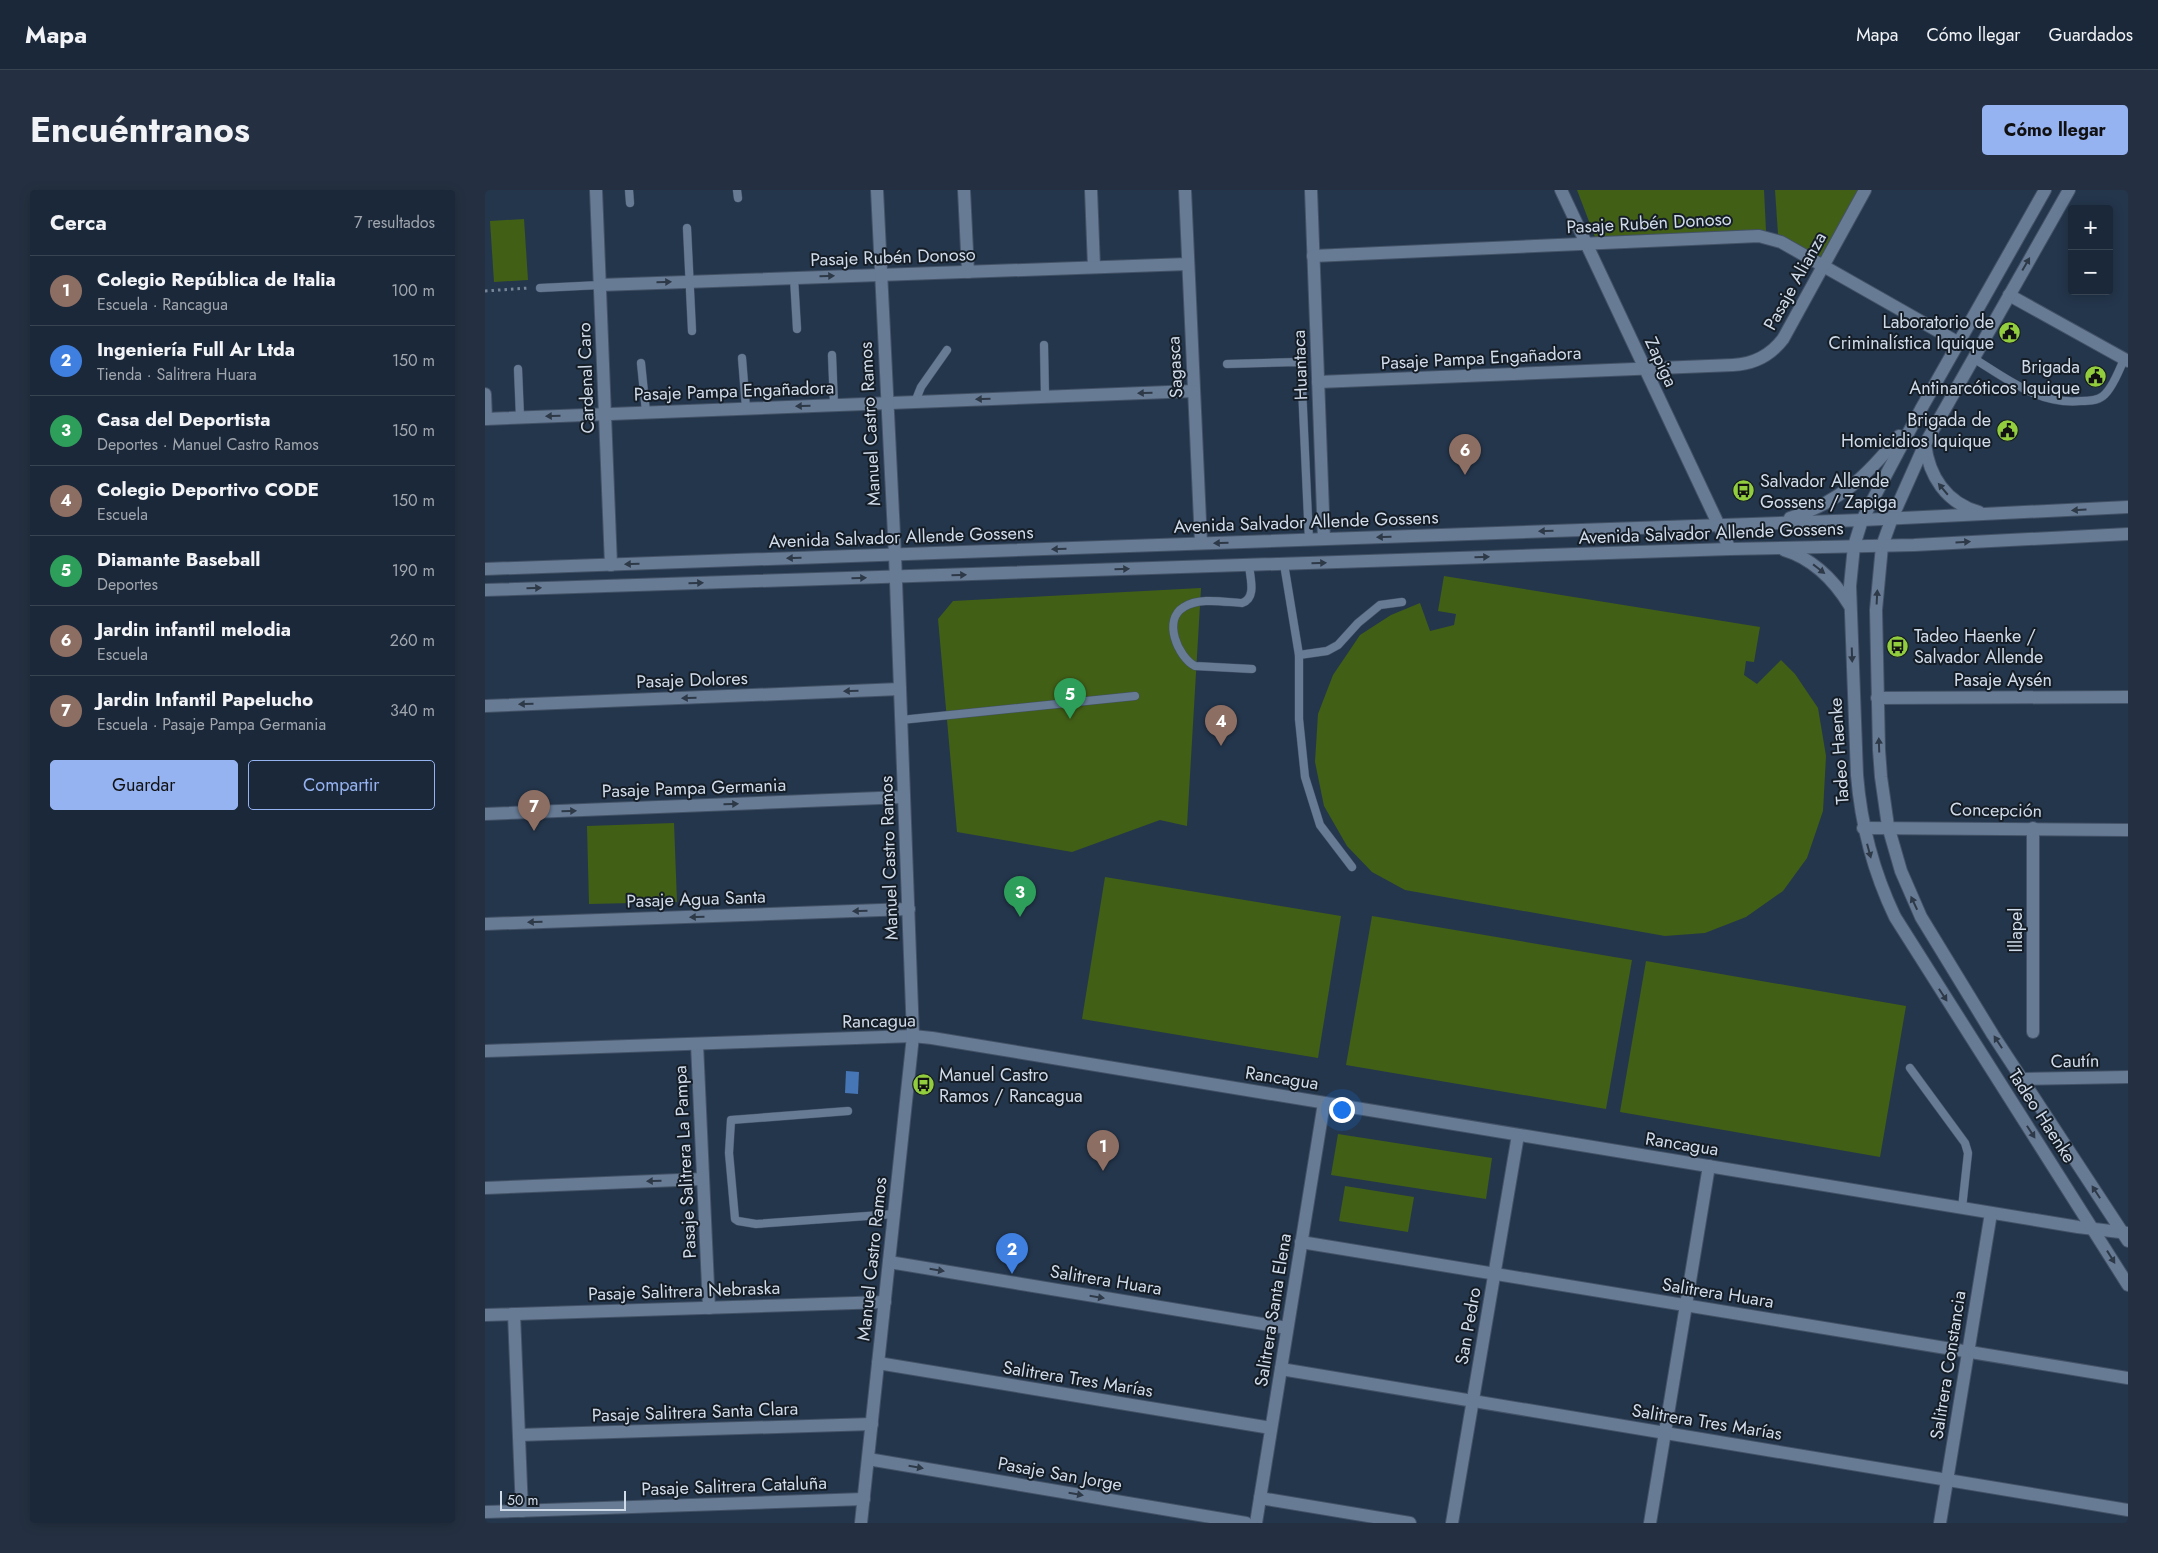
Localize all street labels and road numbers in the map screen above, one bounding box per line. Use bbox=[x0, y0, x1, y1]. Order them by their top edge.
street label: Pasaje Rubén Donoso bbox=[1566, 206, 1732, 240]
street label: Pasaje Alianza bbox=[1757, 227, 1833, 335]
street label: Pasaje Rubén Donoso bbox=[810, 241, 976, 273]
street label: Cardenal Caro bbox=[571, 322, 601, 434]
street label: Huantaca bbox=[1286, 329, 1314, 401]
street label: Zapiga bbox=[1638, 333, 1684, 391]
street label: Sagasca bbox=[1160, 335, 1190, 399]
street label: Pasaje Pampa Engañadora bbox=[1380, 340, 1582, 376]
street label: Manuel Castro Ramos bbox=[853, 341, 887, 507]
street label: Pasaje Pampa Engañadora bbox=[633, 375, 835, 407]
street label: Avenida Salvador Allende Gossens bbox=[1173, 504, 1439, 540]
street label: Avenida Salvador Allende Gossens bbox=[1578, 515, 1844, 551]
street label: Avenida Salvador Allende Gossens bbox=[768, 519, 1034, 555]
street label: Pasaje Dolores bbox=[636, 665, 748, 695]
street label: Pasaje Aysén bbox=[1954, 667, 2052, 693]
street label: Tadeo Haenke bbox=[1822, 697, 1856, 805]
street label: Pasaje Pampa Germania bbox=[601, 772, 787, 804]
street label: Manuel Castro Ramos bbox=[873, 775, 905, 941]
street label: Concepción bbox=[1950, 796, 2042, 824]
street label: Pasaje Agua Santa bbox=[626, 884, 766, 914]
street label: Illapel bbox=[2003, 907, 2029, 953]
street label: Rancagua bbox=[842, 1007, 916, 1035]
street label: Cautín bbox=[2050, 1048, 2100, 1074]
street label: Rancagua bbox=[1244, 1059, 1320, 1097]
street label: Tadeo Haenke bbox=[2002, 1064, 2082, 1168]
street label: Pasaje Salitrera La Pampa bbox=[667, 1065, 703, 1259]
street label: Rancagua bbox=[1644, 1125, 1720, 1163]
street label: Manuel Castro Ramos bbox=[850, 1176, 894, 1342]
street label: Salitrera Santa Elena bbox=[1248, 1231, 1298, 1389]
street label: Salitrera Huara bbox=[1048, 1258, 1164, 1302]
street label: Salitrera Huara bbox=[1660, 1271, 1776, 1315]
street label: Pasaje Salitrera Nebraska bbox=[587, 1275, 781, 1307]
street label: San Pedro bbox=[1448, 1285, 1488, 1367]
street label: Salitrera Constancia bbox=[1923, 1289, 1973, 1441]
street label: Salitrera Tres Marías bbox=[1001, 1354, 1155, 1404]
street label: Pasaje Salitrera Santa Clara bbox=[591, 1395, 799, 1429]
street label: Salitrera Tres Marías bbox=[1630, 1397, 1784, 1447]
street label: Pasaje San Jorge bbox=[996, 1450, 1124, 1498]
street label: Pasaje Salitrera Cataluña bbox=[641, 1470, 827, 1502]

